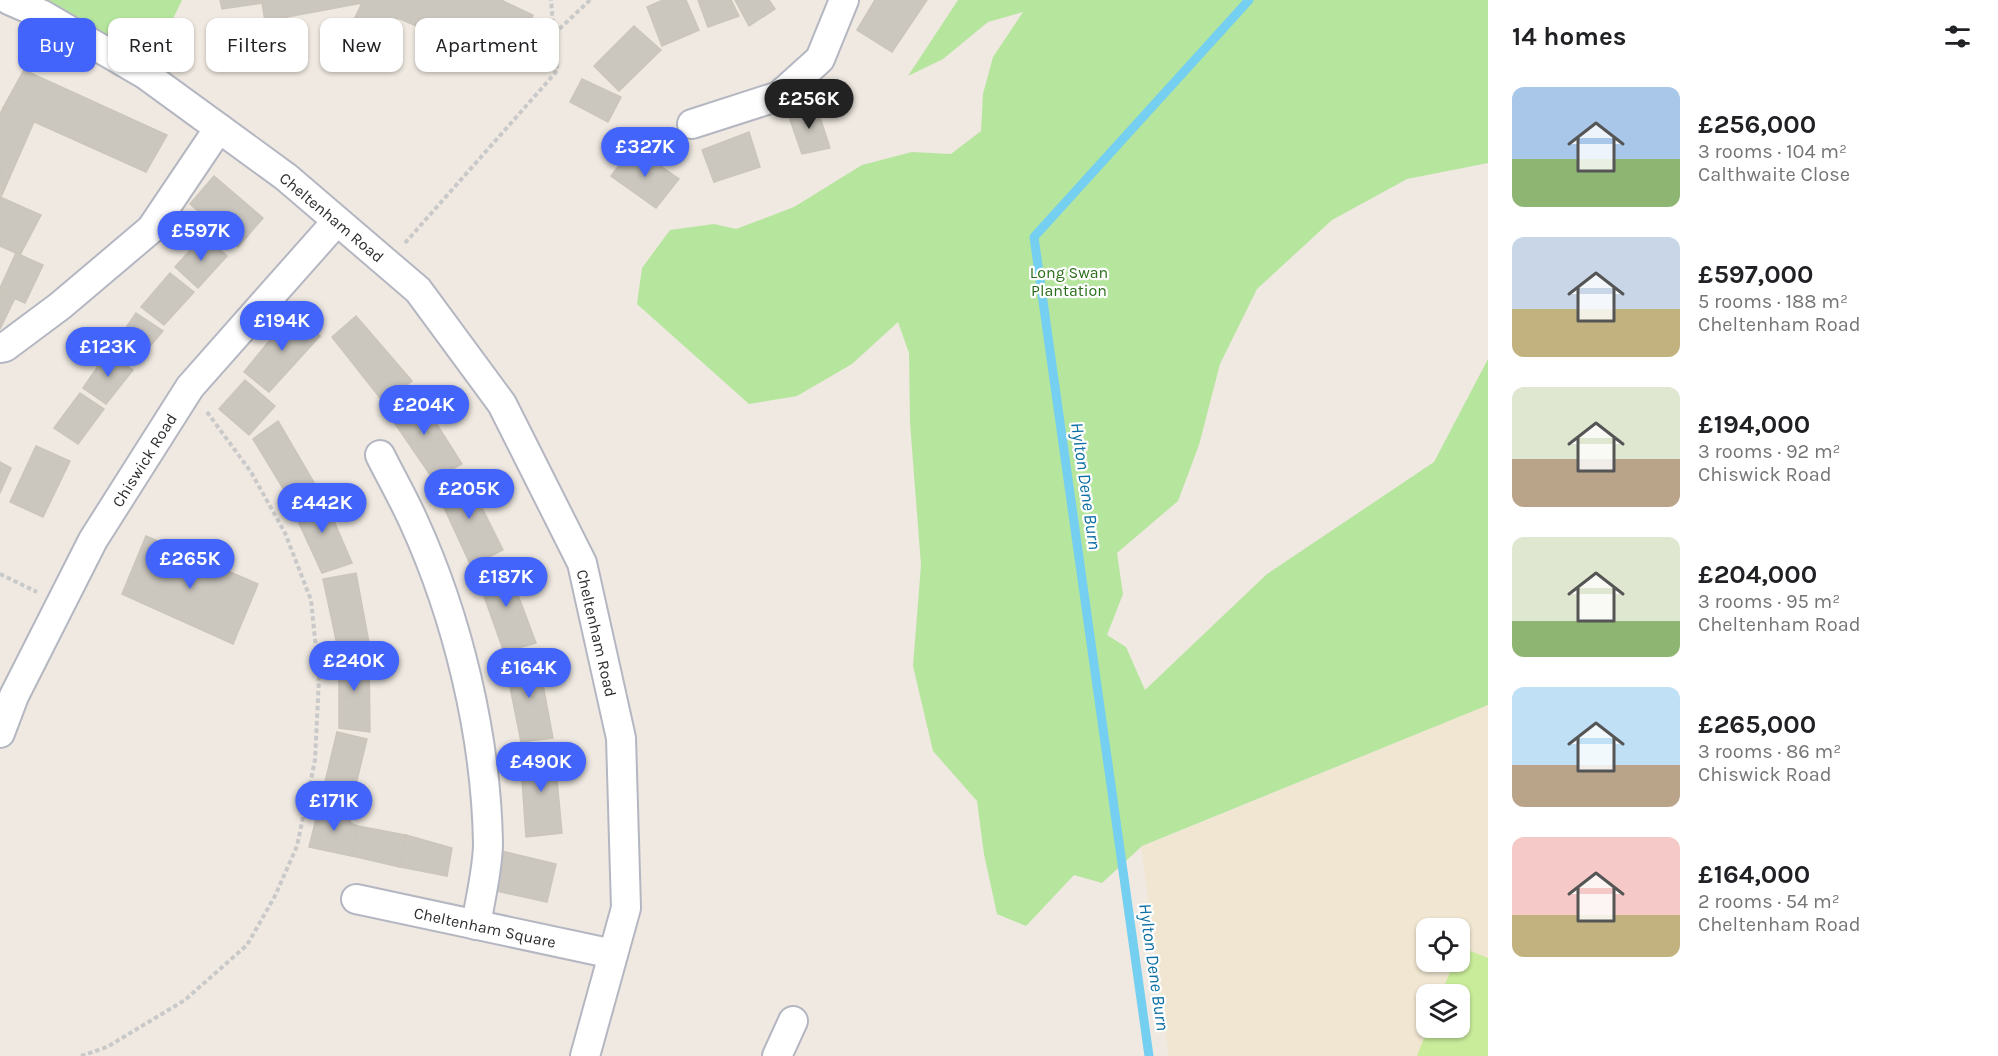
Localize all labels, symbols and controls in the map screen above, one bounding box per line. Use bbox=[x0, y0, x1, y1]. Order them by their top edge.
chip: Buy bbox=[18, 18, 96, 72]
chip: Rent bbox=[108, 18, 194, 72]
chip: Filters bbox=[206, 18, 308, 72]
chip: New bbox=[320, 18, 403, 72]
chip: Apartment bbox=[415, 18, 559, 72]
icon: filters bbox=[1941, 20, 1974, 53]
text: 14 homes bbox=[1512, 21, 1626, 52]
pin: £256K bbox=[767, 79, 851, 130]
text: £256K bbox=[779, 87, 840, 110]
text: £256,000 bbox=[1698, 109, 1816, 140]
icon: home bbox=[1560, 111, 1632, 183]
pin: £327K bbox=[603, 127, 687, 178]
text: £327K bbox=[615, 135, 675, 158]
text: 3 rooms · 104 m² bbox=[1698, 140, 1847, 163]
text: Calthwaite Close bbox=[1698, 163, 1850, 186]
street label: Cheltenham Road bbox=[276, 168, 388, 266]
pin: £597K bbox=[159, 211, 243, 262]
text: £597K bbox=[172, 219, 230, 242]
text: £597,000 bbox=[1698, 259, 1813, 290]
icon: home bbox=[1560, 261, 1632, 333]
park label: Long Swan Plantation bbox=[1030, 263, 1108, 300]
text: 5 rooms · 188 m² bbox=[1698, 290, 1848, 313]
pin: £194K bbox=[240, 301, 324, 352]
text: £194K bbox=[254, 309, 310, 332]
text: Cheltenham Road bbox=[1698, 313, 1861, 336]
pin: £123K bbox=[66, 327, 150, 378]
text: £123K bbox=[80, 335, 136, 358]
pin: £204K bbox=[382, 385, 466, 436]
text: £204K bbox=[393, 393, 455, 416]
text: £194,000 bbox=[1698, 409, 1810, 440]
street label: Chiswick Road bbox=[108, 410, 181, 511]
icon: home bbox=[1560, 411, 1632, 483]
water label: Hylton Dene Burn bbox=[1066, 421, 1106, 551]
text: 3 rooms · 92 m² bbox=[1698, 440, 1841, 463]
text: Chiswick Road bbox=[1698, 463, 1832, 486]
pin: £205K bbox=[427, 469, 511, 520]
text: £205K bbox=[438, 477, 500, 500]
pin: £442K bbox=[280, 483, 364, 534]
text: £442K bbox=[291, 491, 353, 514]
pin: £265K bbox=[148, 539, 232, 590]
text: £265K bbox=[160, 547, 221, 570]
pin: £187K bbox=[464, 557, 548, 608]
text: £204,000 bbox=[1698, 559, 1817, 590]
icon: home bbox=[1560, 561, 1632, 633]
text: £187K bbox=[478, 565, 534, 588]
street label: Cheltenham Road bbox=[573, 568, 620, 699]
text: 3 rooms · 95 m² bbox=[1698, 590, 1840, 613]
text: Cheltenham Road bbox=[1698, 613, 1861, 636]
pin: £240K bbox=[312, 641, 396, 692]
pin: £164K bbox=[487, 648, 571, 699]
text: £240K bbox=[323, 649, 385, 672]
text: £164K bbox=[501, 656, 557, 679]
text: £265,000 bbox=[1698, 709, 1816, 740]
icon: home bbox=[1560, 711, 1632, 783]
text: 3 rooms · 86 m² bbox=[1698, 740, 1841, 763]
pin: £490K bbox=[499, 742, 583, 793]
text: £490K bbox=[510, 750, 572, 773]
text: Chiswick Road bbox=[1698, 763, 1832, 786]
pin: £171K bbox=[292, 781, 376, 832]
text: £171K bbox=[309, 789, 359, 812]
text: £164,000 bbox=[1698, 859, 1810, 890]
icon: home bbox=[1560, 861, 1632, 933]
text: 2 rooms · 54 m² bbox=[1698, 890, 1840, 913]
water label: Hylton Dene Burn bbox=[1134, 902, 1174, 1032]
street label: Cheltenham Square bbox=[412, 903, 558, 952]
text: Cheltenham Road bbox=[1698, 913, 1861, 936]
map controls bbox=[1416, 918, 1470, 1038]
button: locate bbox=[1416, 918, 1470, 972]
button: layers bbox=[1416, 984, 1470, 1038]

